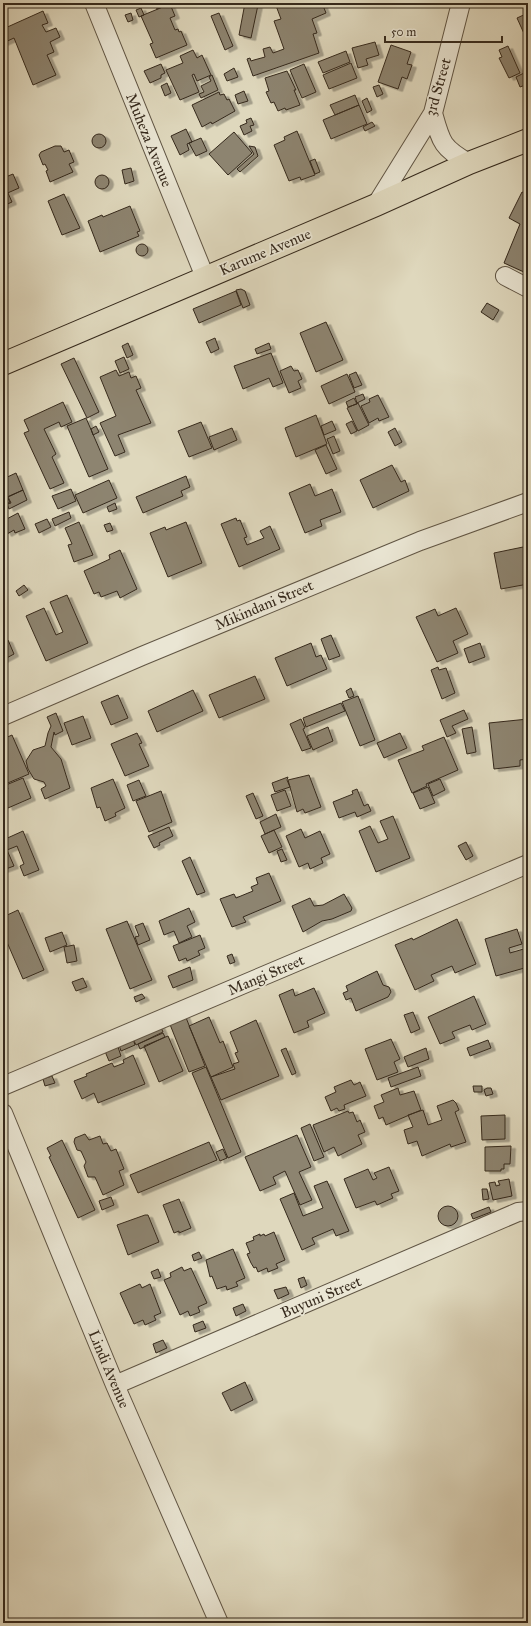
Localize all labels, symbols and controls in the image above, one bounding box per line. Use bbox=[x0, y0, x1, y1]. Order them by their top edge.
scale bar bbox=[385, 18, 502, 44]
text: 50 m bbox=[391, 25, 416, 39]
street label: 3rd Street bbox=[421, 55, 455, 118]
street label: Muheza Avenue bbox=[122, 91, 176, 189]
street label: Karume Avenue bbox=[216, 225, 314, 279]
street label: Mikindani Street bbox=[212, 576, 317, 634]
street label: Mangi Street bbox=[225, 951, 308, 999]
street label: Buyuni Street bbox=[278, 1272, 365, 1322]
street label: Lindi Avenue bbox=[84, 1327, 134, 1411]

